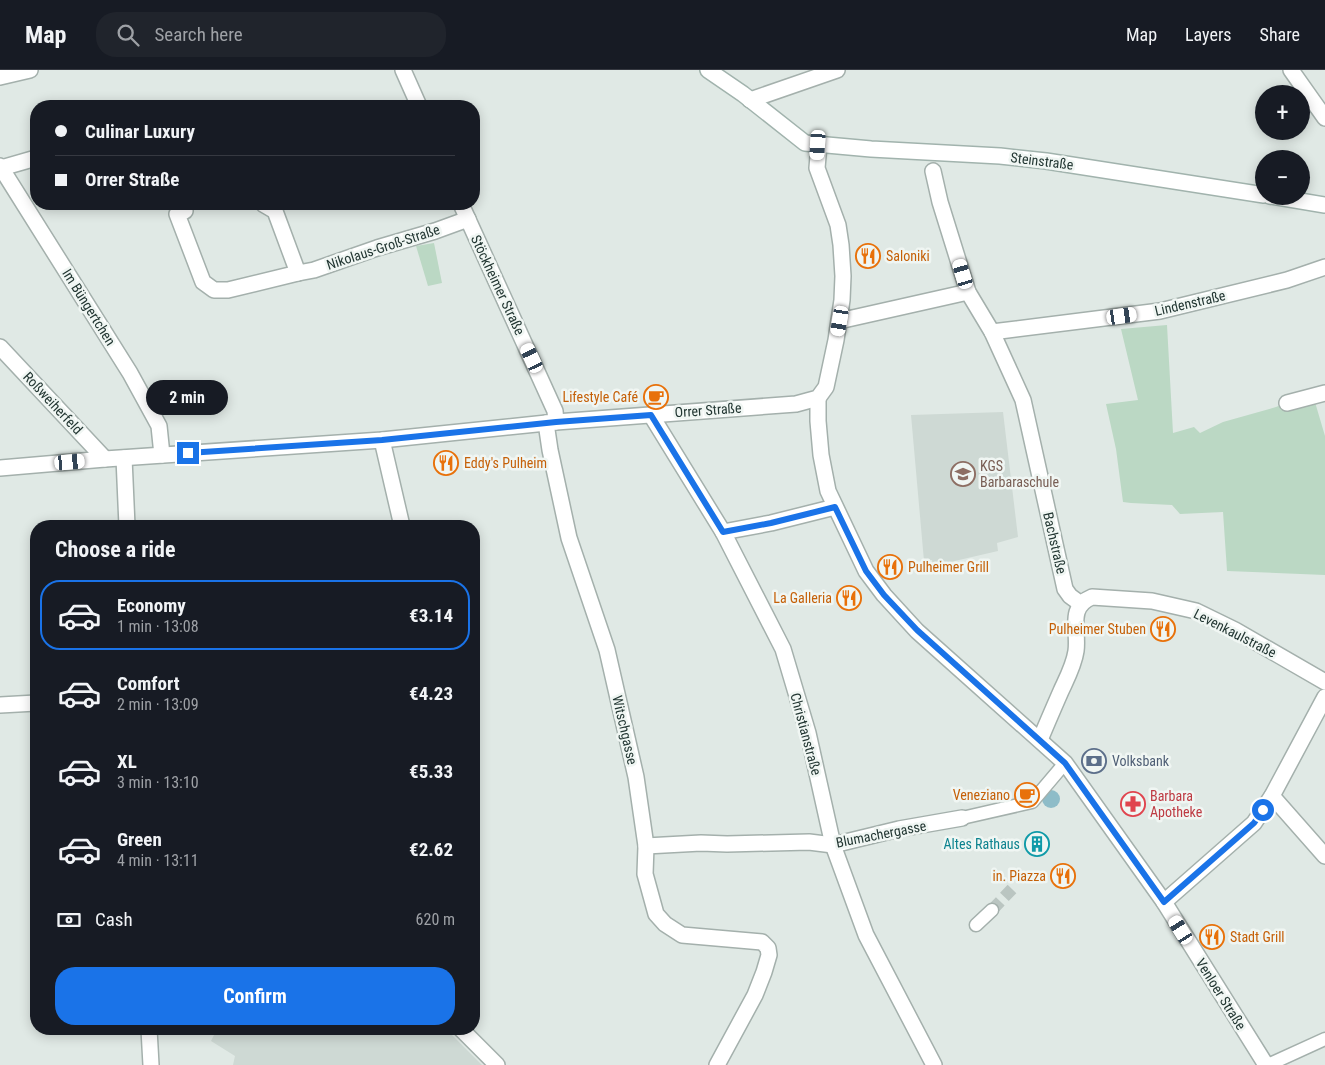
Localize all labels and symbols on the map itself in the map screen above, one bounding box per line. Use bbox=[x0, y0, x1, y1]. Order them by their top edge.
car bbox=[809, 130, 826, 160]
street label: Steinstraße bbox=[1010, 149, 1075, 173]
street label: Nikolaus-Groß-Straße bbox=[324, 221, 442, 273]
street label: Stöckheimer Straße bbox=[468, 233, 528, 338]
restaurant icon: Saloniki bbox=[855, 243, 881, 269]
place label: Saloniki bbox=[886, 248, 930, 264]
car bbox=[951, 257, 974, 291]
street label: Im Büngertchen bbox=[59, 266, 119, 348]
street label: Lindenstraße bbox=[1153, 287, 1227, 319]
car bbox=[830, 305, 849, 337]
car bbox=[1106, 306, 1137, 326]
car bbox=[518, 341, 545, 375]
street label: Roßweiherfeld bbox=[20, 369, 86, 437]
callout: 2 min bbox=[147, 380, 229, 416]
cafe icon: Lifestyle Café bbox=[643, 384, 669, 410]
place label: Lifestyle Café bbox=[562, 389, 638, 405]
street label: Orrer Straße bbox=[674, 400, 742, 420]
route end bbox=[177, 442, 199, 464]
restaurant icon: Eddy's Pulheim bbox=[433, 450, 459, 476]
car bbox=[54, 453, 85, 471]
place label: Eddy's Pulheim bbox=[464, 455, 547, 471]
place label: KGS Barbaraschule bbox=[980, 458, 1060, 490]
school or university icon: KGS Barbaraschule bbox=[950, 461, 976, 487]
street label: Bachstraße bbox=[1040, 511, 1070, 576]
restaurant icon: Pulheimer Grill bbox=[877, 554, 903, 580]
place label: Pulheimer Grill bbox=[908, 559, 989, 575]
restaurant icon: La Galleria bbox=[836, 585, 862, 611]
place label: La Galleria bbox=[773, 590, 832, 606]
street label: Levenkaulstraße bbox=[1191, 605, 1279, 661]
restaurant icon: Pulheimer Stuben bbox=[1150, 616, 1176, 642]
place label: Pulheimer Stuben bbox=[1049, 621, 1146, 637]
street label: Christianstraße bbox=[787, 691, 825, 777]
street label: Witschgasse bbox=[609, 694, 641, 767]
bank icon: Volksbank bbox=[1081, 748, 1107, 774]
place label: Volksbank bbox=[1112, 753, 1170, 769]
cafe icon: Veneziano bbox=[1014, 782, 1040, 808]
place label: Veneziano bbox=[953, 787, 1010, 803]
place label: Barbara Apotheke bbox=[1150, 788, 1203, 820]
pharmacy icon: Barbara Apotheke bbox=[1120, 791, 1146, 817]
route start bbox=[1252, 799, 1274, 821]
street label: Blumachergasse bbox=[834, 817, 928, 851]
building icon: Altes Rathaus bbox=[1024, 831, 1050, 857]
place label: Altes Rathaus bbox=[944, 836, 1020, 852]
restaurant icon: in. Piazza bbox=[1050, 863, 1076, 889]
place label: in. Piazza bbox=[992, 868, 1046, 884]
car bbox=[1166, 913, 1195, 947]
restaurant icon: Stadt Grill bbox=[1199, 924, 1225, 950]
place label: Stadt Grill bbox=[1230, 929, 1285, 945]
street label: Venloer Straße bbox=[1193, 955, 1250, 1033]

